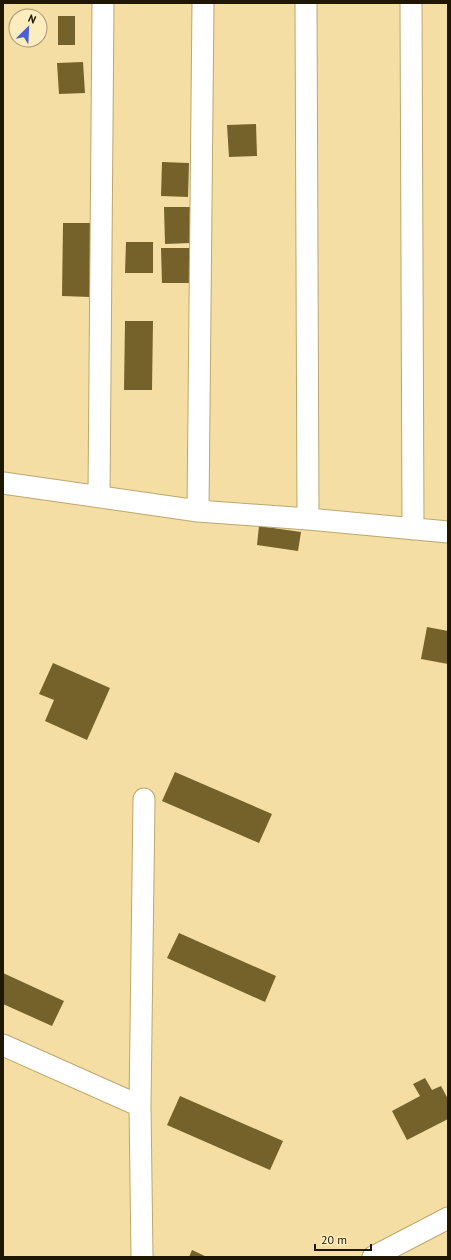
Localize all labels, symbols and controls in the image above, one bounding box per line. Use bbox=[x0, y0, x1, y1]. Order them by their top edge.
north arrow bbox=[8, 8, 48, 48]
text: N bbox=[26, 11, 38, 27]
scale bar bbox=[315, 1226, 371, 1252]
text: 20 m bbox=[321, 1232, 347, 1247]

